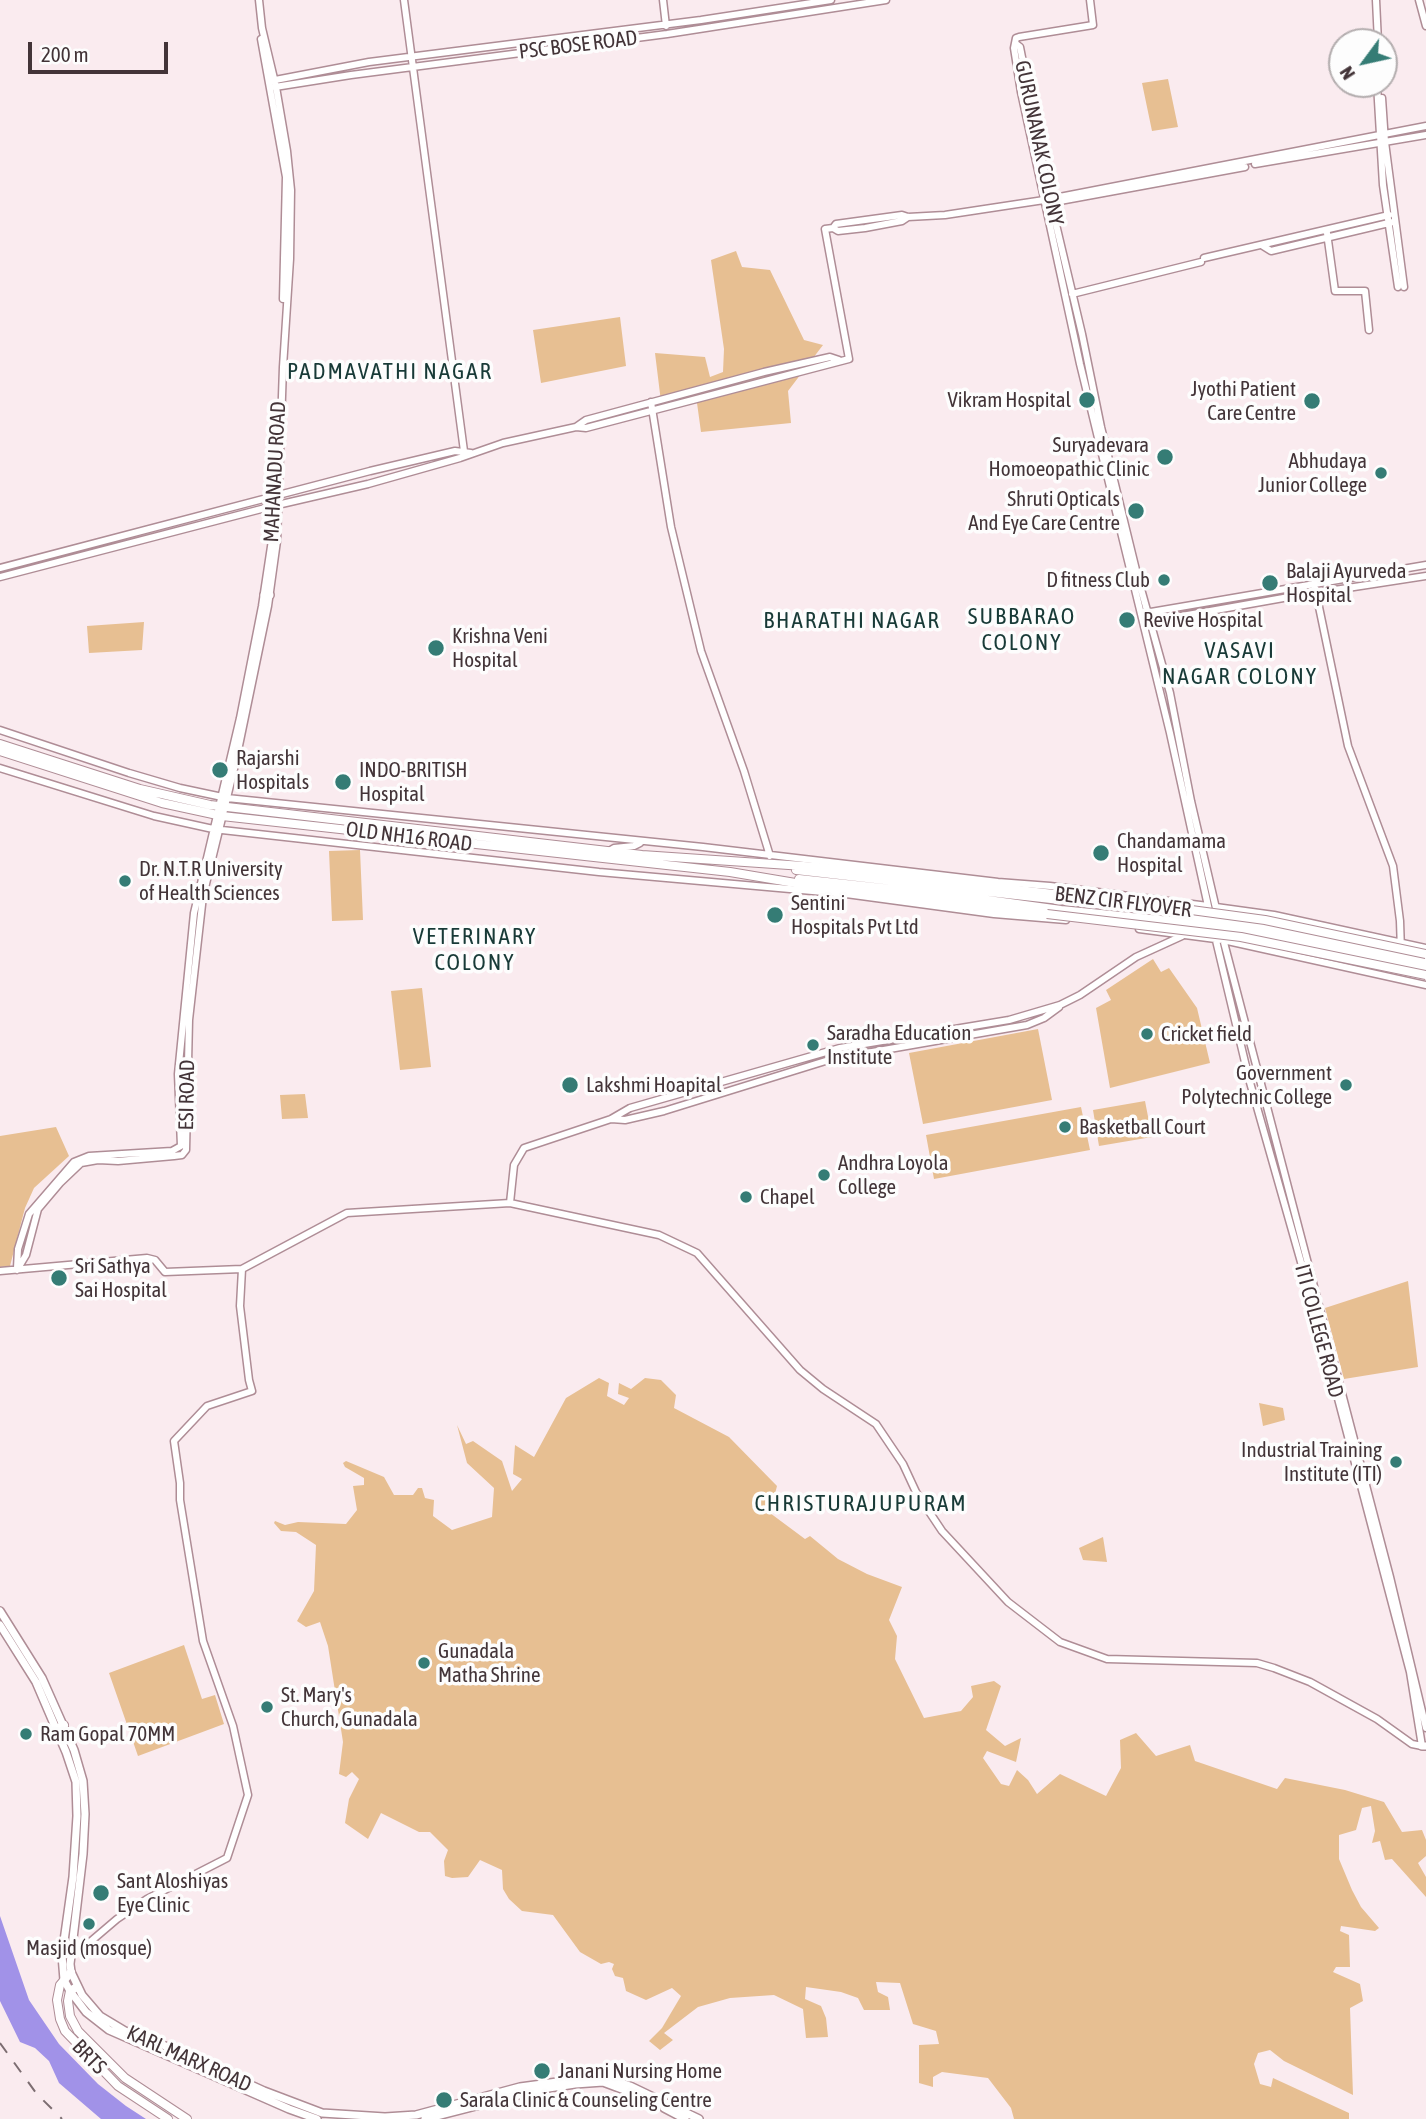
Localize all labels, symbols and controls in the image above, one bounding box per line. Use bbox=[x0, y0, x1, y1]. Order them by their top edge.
street label: PSC BOSE ROAD bbox=[517, 25, 639, 65]
scale bar bbox=[32, 28, 172, 72]
north arrow bbox=[1328, 28, 1398, 98]
text: 200 m bbox=[41, 42, 89, 66]
street label: GURUNANAK COLONY bbox=[1009, 58, 1069, 228]
text: N bbox=[1335, 63, 1359, 84]
district label: PADMAVATHI NAGAR bbox=[289, 358, 491, 386]
place label: Jyothi Patient Care Centre bbox=[1191, 376, 1296, 426]
place label: Vikram Hospital bbox=[947, 387, 1071, 413]
marker: Vikram Hospital bbox=[1077, 390, 1097, 410]
marker: Jyothi Patient Care Centre bbox=[1302, 391, 1322, 411]
street label: MAHANADU ROAD bbox=[259, 401, 291, 543]
place label: Suryadevara Homoeopathic Clinic bbox=[989, 432, 1149, 482]
marker: Suryadevara Homoeopathic Clinic bbox=[1155, 447, 1175, 467]
place label: Abhudaya Junior College bbox=[1258, 448, 1367, 498]
marker: Abhudaya Junior College bbox=[1373, 465, 1389, 481]
place label: Shruti Opticals And Eye Care Centre bbox=[968, 486, 1120, 536]
marker: Shruti Opticals And Eye Care Centre bbox=[1126, 501, 1146, 521]
place label: Balaji Ayurveda Hospital bbox=[1286, 558, 1406, 608]
place label: D fitness Club bbox=[1046, 567, 1150, 593]
marker: D fitness Club bbox=[1156, 572, 1172, 588]
marker: Balaji Ayurveda Hospital bbox=[1260, 573, 1280, 593]
district label: SUBBARAO COLONY bbox=[969, 603, 1075, 657]
district label: BHARATHI NAGAR bbox=[765, 607, 939, 635]
place label: Revive Hospital bbox=[1143, 607, 1263, 633]
marker: Revive Hospital bbox=[1117, 610, 1137, 630]
place label: Krishna Veni Hospital bbox=[452, 623, 548, 673]
district label: VASAVI NAGAR COLONY bbox=[1164, 637, 1316, 691]
marker: Krishna Veni Hospital bbox=[426, 638, 446, 658]
place label: Rajarshi Hospitals bbox=[236, 745, 309, 795]
place label: INDO-BRITISH Hospital bbox=[359, 757, 467, 807]
marker: Rajarshi Hospitals bbox=[210, 760, 230, 780]
marker: INDO-BRITISH Hospital bbox=[333, 772, 353, 792]
street label: OLD NH16 ROAD bbox=[345, 817, 473, 857]
place label: Chandamama Hospital bbox=[1117, 828, 1226, 878]
marker: Chandamama Hospital bbox=[1091, 843, 1111, 863]
place label: Dr. N.T.R University of Health Sciences bbox=[139, 856, 283, 906]
marker: Dr. N.T.R University of Health Sciences bbox=[117, 873, 133, 889]
street label: BENZ CIR FLYOVER bbox=[1053, 881, 1193, 923]
place label: Sentini Hospitals Pvt Ltd bbox=[791, 890, 919, 940]
marker: Sentini Hospitals Pvt Ltd bbox=[765, 905, 785, 925]
district label: VETERINARY COLONY bbox=[414, 923, 536, 977]
place label: Saradha Education Institute bbox=[827, 1020, 971, 1070]
place label: Cricket field bbox=[1161, 1021, 1252, 1047]
marker: Cricket field bbox=[1139, 1026, 1155, 1042]
marker: Saradha Education Institute bbox=[805, 1037, 821, 1053]
street label: ESI ROAD bbox=[174, 1059, 200, 1131]
place label: Government Polytechnic College bbox=[1181, 1060, 1332, 1110]
place label: Lakshmi Hoapital bbox=[586, 1072, 722, 1098]
marker: Lakshmi Hoapital bbox=[560, 1075, 580, 1095]
marker: Government Polytechnic College bbox=[1338, 1077, 1354, 1093]
place label: Basketball Court bbox=[1079, 1114, 1206, 1140]
marker: Basketball Court bbox=[1057, 1119, 1073, 1135]
place label: Andhra Loyola College bbox=[838, 1150, 948, 1200]
marker: Andhra Loyola College bbox=[816, 1167, 832, 1183]
place label: Chapel bbox=[760, 1184, 814, 1210]
marker: Chapel bbox=[738, 1189, 754, 1205]
place label: Sri Sathya Sai Hospital bbox=[75, 1253, 167, 1303]
street label: ITI COLLEGE ROAD bbox=[1289, 1262, 1349, 1400]
marker: Sri Sathya Sai Hospital bbox=[49, 1268, 69, 1288]
place label: Industrial Training Institute (ITI) bbox=[1241, 1437, 1382, 1487]
marker: Industrial Training Institute (ITI) bbox=[1388, 1454, 1404, 1470]
district label: CHRISTURAJUPURAM bbox=[756, 1490, 966, 1518]
place label: Gunadala Matha Shrine bbox=[438, 1638, 540, 1688]
marker: Gunadala Matha Shrine bbox=[416, 1655, 432, 1671]
place label: St. Mary's Church, Gunadala bbox=[281, 1682, 418, 1732]
marker: St. Mary's Church, Gunadala bbox=[259, 1699, 275, 1715]
place label: Ram Gopal 70MM bbox=[40, 1721, 175, 1747]
marker: Ram Gopal 70MM bbox=[18, 1726, 34, 1742]
place label: Sant Aloshiyas Eye Clinic bbox=[117, 1868, 228, 1918]
marker: Sant Aloshiyas Eye Clinic bbox=[91, 1883, 111, 1903]
marker: Masjid (mosque) bbox=[81, 1916, 97, 1932]
place label: Masjid (mosque) bbox=[26, 1935, 152, 1961]
street label: KARL MARX ROAD bbox=[123, 2020, 255, 2098]
street label: BRTS bbox=[67, 2034, 111, 2080]
place label: Janani Nursing Home bbox=[558, 2058, 722, 2084]
marker: Janani Nursing Home bbox=[532, 2061, 552, 2081]
place label: Sarala Clinic & Counseling Centre bbox=[460, 2087, 712, 2113]
marker: Sarala Clinic & Counseling Centre bbox=[434, 2090, 454, 2110]

